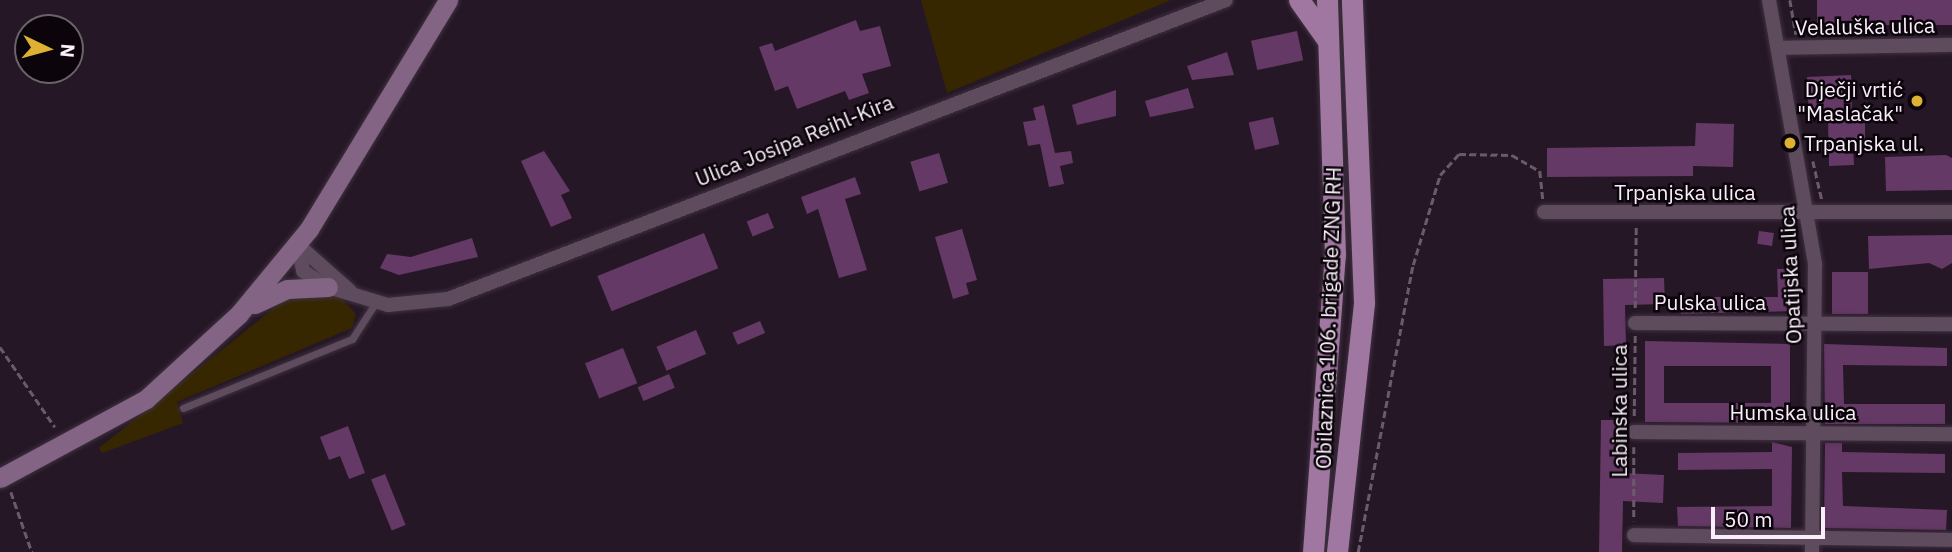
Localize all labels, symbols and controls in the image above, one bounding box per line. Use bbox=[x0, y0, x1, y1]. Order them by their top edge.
street label: Velaluška ulica bbox=[1795, 12, 1935, 40]
north arrow bbox=[14, 14, 84, 84]
text: N bbox=[55, 43, 80, 59]
place label: Dječji vrtić "Maslačak" bbox=[1797, 76, 1903, 126]
street label: Ulica Josipa Reihl-Kira bbox=[691, 89, 897, 191]
marker: Dječji vrtić "Maslačak" bbox=[1909, 93, 1925, 109]
place label: Trpanjska ul. bbox=[1804, 130, 1924, 156]
marker: Trpanjska ul. bbox=[1782, 135, 1798, 151]
street label: Obilaznica 106. brigade ZNG RH bbox=[1310, 167, 1346, 469]
street label: Trpanjska ulica bbox=[1614, 179, 1756, 205]
street label: Opatijska ulica bbox=[1774, 205, 1806, 345]
street label: Pulska ulica bbox=[1654, 289, 1766, 315]
street label: Labinska ulica bbox=[1606, 344, 1632, 478]
street label: Humska ulica bbox=[1729, 399, 1857, 425]
scale bar bbox=[1714, 492, 1828, 536]
text: 50 m bbox=[1724, 505, 1773, 533]

